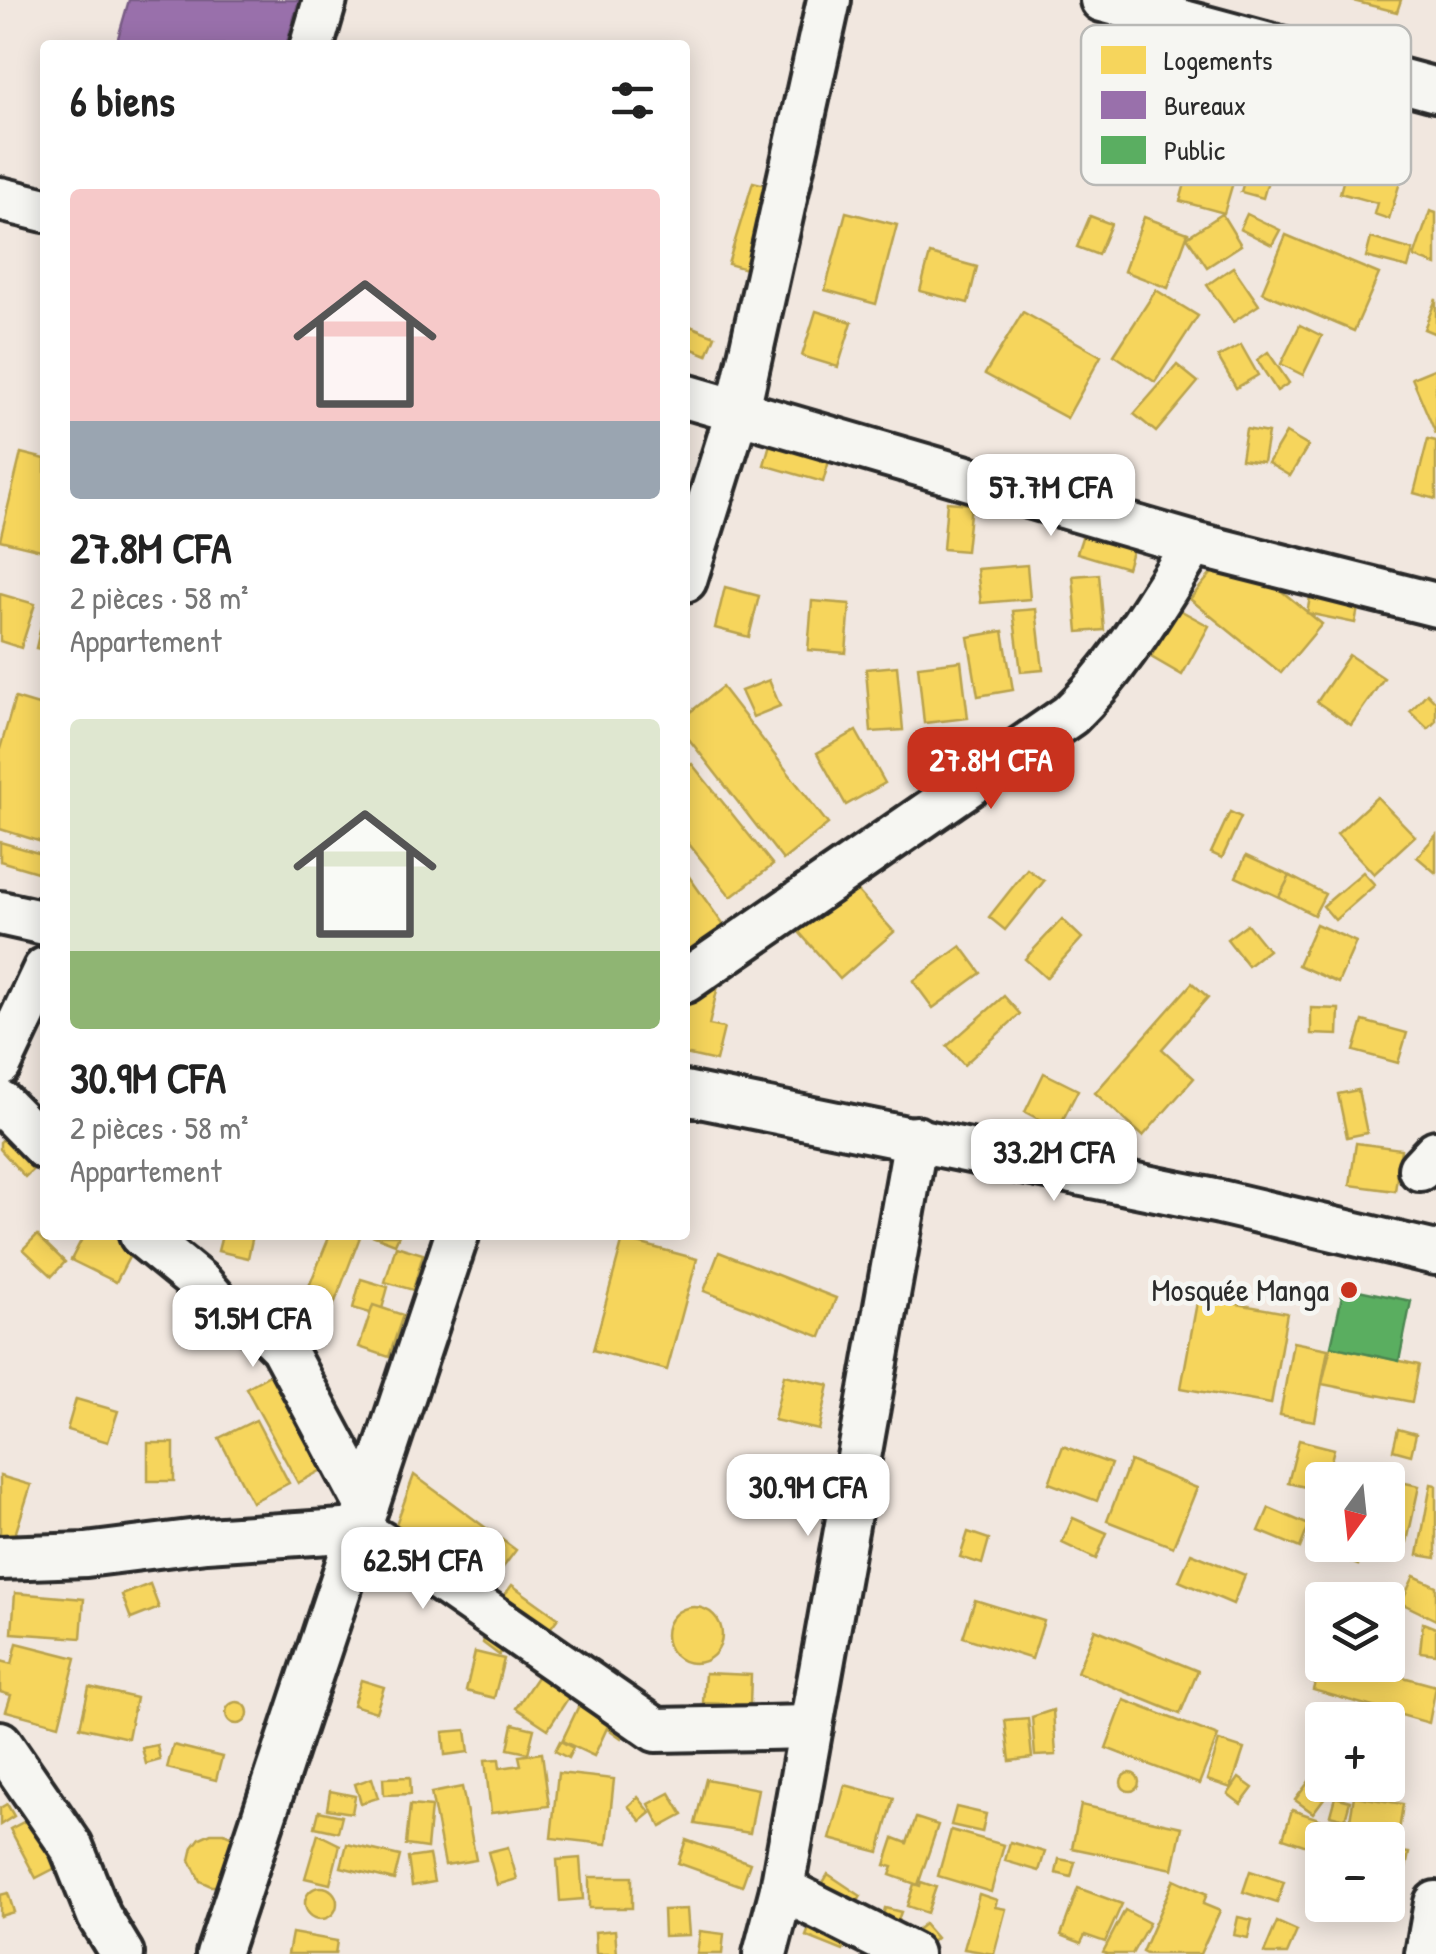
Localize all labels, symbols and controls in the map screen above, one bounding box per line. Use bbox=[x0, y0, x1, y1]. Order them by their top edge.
legend bbox=[1081, 25, 1411, 185]
text: Logements bbox=[1164, 41, 1273, 79]
text: 6 biens bbox=[70, 72, 175, 129]
icon: filters bbox=[605, 73, 660, 128]
text: Bureaux bbox=[1164, 86, 1246, 124]
text: Public bbox=[1164, 131, 1225, 169]
icon: home bbox=[275, 254, 455, 434]
pin: 57.7M CFA bbox=[937, 454, 1165, 539]
text: 57.7M CFA bbox=[989, 465, 1113, 508]
text: 27.8M CFA bbox=[70, 519, 232, 576]
text: 2 pièces · 58 m² bbox=[70, 576, 248, 619]
text: Appartement bbox=[70, 619, 222, 662]
pin: 27.8M CFA bbox=[877, 727, 1105, 812]
text: 27.8M CFA bbox=[929, 738, 1053, 781]
icon: home bbox=[275, 784, 455, 964]
text: 30.9M CFA bbox=[70, 1049, 226, 1106]
text: 2 pièces · 58 m² bbox=[70, 1106, 248, 1149]
pin: 33.2M CFA bbox=[940, 1119, 1168, 1204]
text: 33.2M CFA bbox=[993, 1130, 1115, 1173]
text: Appartement bbox=[70, 1149, 222, 1192]
place label: Mosquée Manga bbox=[1151, 1268, 1329, 1311]
marker: Mosquée Manga bbox=[1338, 1279, 1360, 1301]
pin: 51.5M CFA bbox=[139, 1285, 367, 1370]
text: 51.5M CFA bbox=[194, 1296, 312, 1339]
pin: 30.9M CFA bbox=[694, 1454, 922, 1539]
north arrow bbox=[1305, 1462, 1405, 1562]
map controls bbox=[1305, 1462, 1405, 1922]
text: 30.9M CFA bbox=[749, 1465, 867, 1508]
pin: 62.5M CFA bbox=[309, 1527, 537, 1612]
text: 62.5M CFA bbox=[363, 1538, 483, 1581]
button: layers bbox=[1305, 1582, 1405, 1682]
button: + bbox=[1305, 1702, 1405, 1802]
button: − bbox=[1305, 1822, 1405, 1922]

